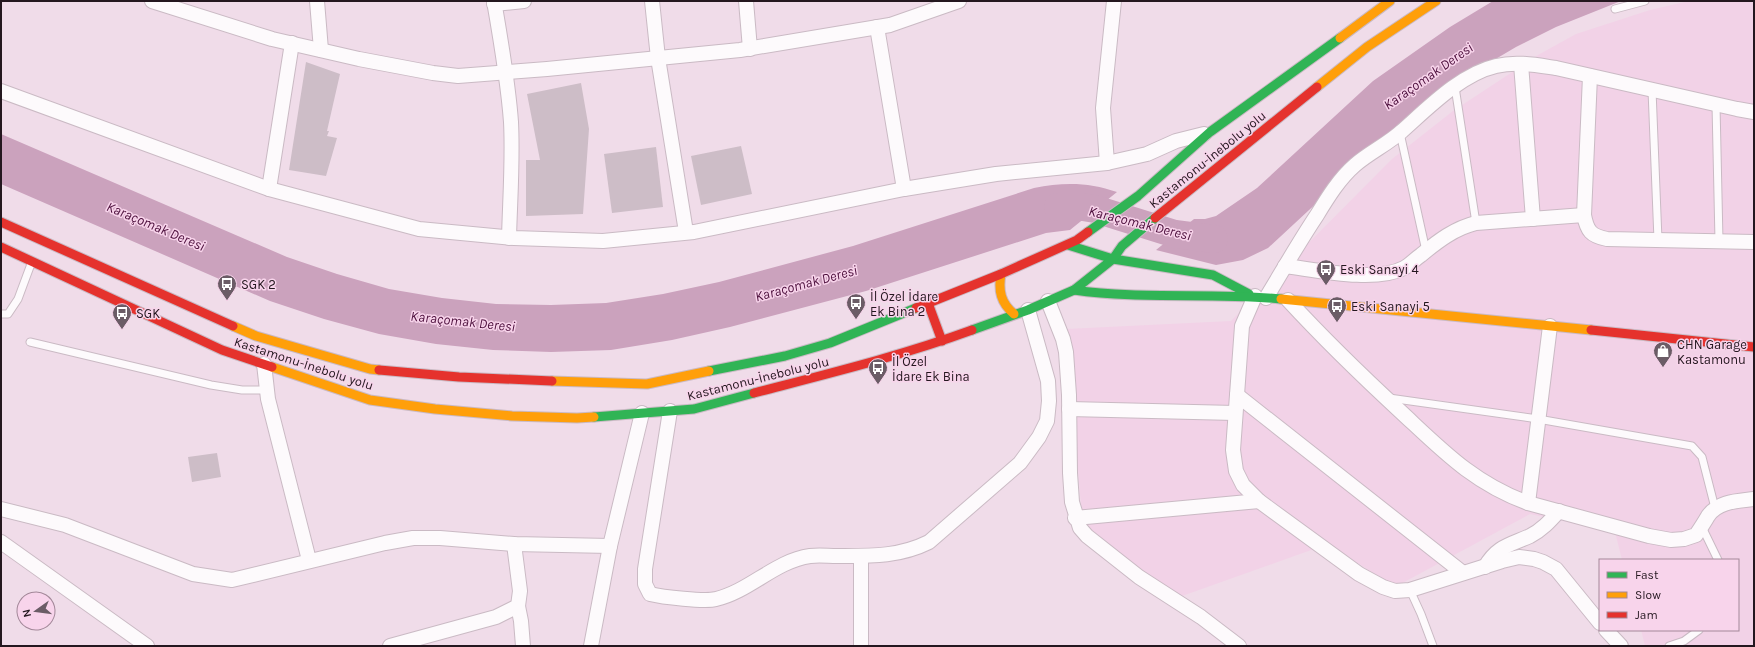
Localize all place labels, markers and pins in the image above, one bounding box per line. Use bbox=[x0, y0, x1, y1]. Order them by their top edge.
bus stop icon: Eski Sanayi 4 bbox=[1315, 258, 1337, 286]
place label: Eski Sanayi 4 bbox=[1340, 262, 1419, 277]
bus stop icon: SGK 2 bbox=[216, 273, 238, 301]
place label: SGK 2 bbox=[241, 277, 276, 292]
place label: İl Özel İdare Ek Bina 2 bbox=[870, 288, 939, 319]
bus stop icon: İl Özel İdare Ek Bina 2 bbox=[845, 292, 867, 320]
bus stop icon: Eski Sanayi 5 bbox=[1326, 295, 1348, 323]
place label: Eski Sanayi 5 bbox=[1351, 299, 1430, 314]
bus stop icon: SGK bbox=[111, 302, 133, 330]
place label: SGK bbox=[136, 306, 160, 321]
place label: CHN Garage Kastamonu bbox=[1677, 337, 1747, 367]
shop icon: CHN Garage Kastamonu bbox=[1652, 340, 1674, 368]
place label: İl Özel İdare Ek Bina bbox=[892, 353, 970, 384]
bus stop icon: İl Özel İdare Ek Bina bbox=[867, 357, 889, 385]

